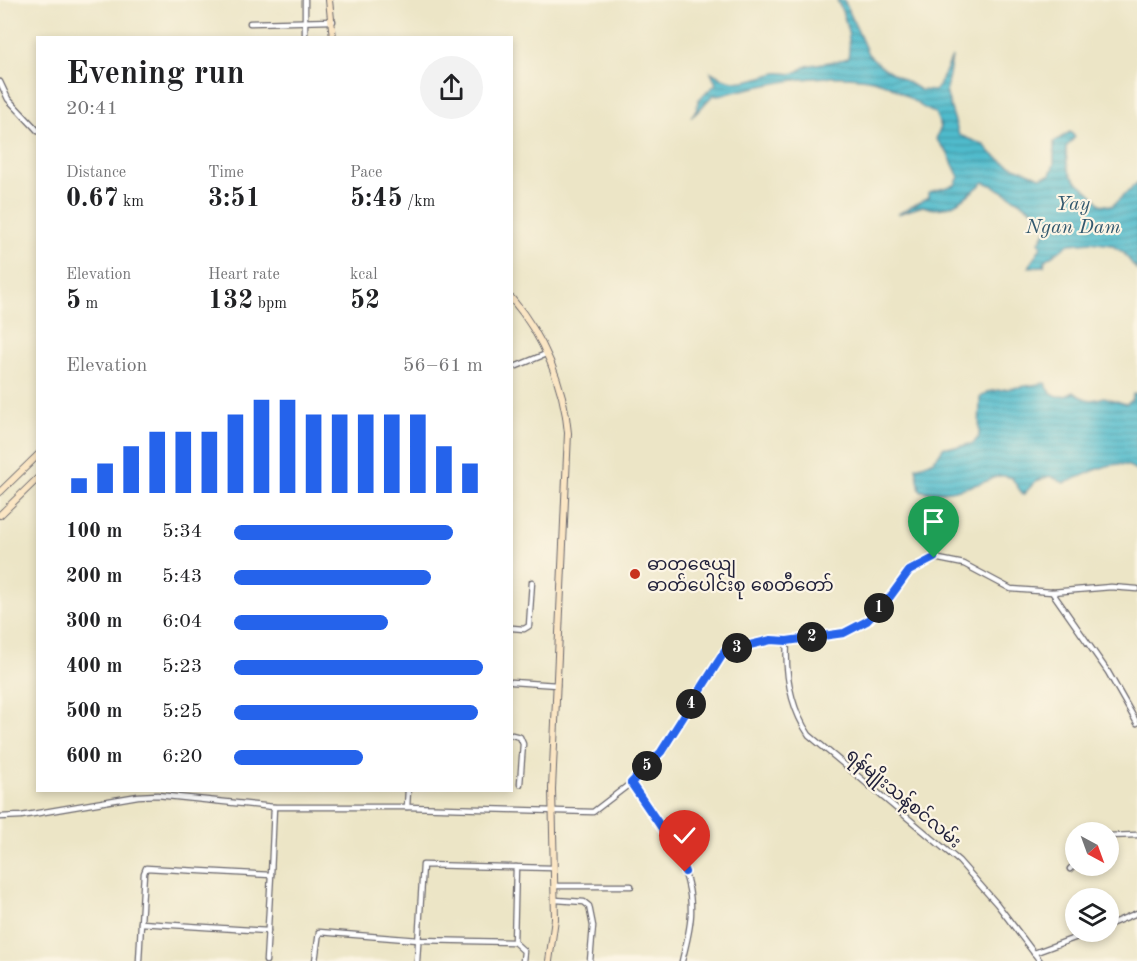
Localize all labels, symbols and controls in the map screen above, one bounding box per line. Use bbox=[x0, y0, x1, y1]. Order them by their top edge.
button: share bbox=[420, 56, 483, 119]
text: Evening run bbox=[66, 58, 245, 91]
text: 20:41 bbox=[66, 99, 118, 119]
text: Distance bbox=[66, 165, 126, 181]
text: Time bbox=[208, 165, 244, 181]
text: Pace bbox=[350, 165, 382, 181]
text: 0.67 bbox=[66, 186, 119, 212]
text: 3:51 bbox=[208, 186, 261, 212]
text: 5:45 bbox=[350, 186, 403, 212]
text: km bbox=[119, 194, 144, 210]
text: /km bbox=[403, 194, 435, 210]
water label: Yay Ngan Dam bbox=[1025, 195, 1121, 238]
text: Elevation bbox=[66, 267, 131, 283]
text: Heart rate bbox=[208, 267, 280, 283]
text: kcal bbox=[350, 267, 378, 283]
text: 5 bbox=[66, 288, 81, 314]
text: 132 bbox=[208, 288, 253, 314]
text: 52 bbox=[350, 288, 380, 314]
text: m bbox=[81, 296, 98, 312]
text: bpm bbox=[253, 296, 287, 312]
text: Elevation bbox=[66, 356, 147, 376]
text: 56–61 m bbox=[403, 356, 483, 376]
pin bbox=[908, 496, 959, 558]
icon: arrive bbox=[917, 505, 950, 538]
text: 100 m bbox=[66, 522, 122, 542]
text: 5:34 bbox=[162, 522, 202, 542]
place label: ဓာတုဇေယျ ဓာတ်ပေါင်းစု စေတီတော် bbox=[647, 556, 834, 600]
text: 200 m bbox=[66, 567, 122, 587]
text: 5:43 bbox=[162, 567, 202, 587]
marker: ဓာတုဇေယျ ဓာတ်ပေါင်းစု စေတီတော် bbox=[628, 567, 642, 581]
pin: 1 bbox=[864, 593, 894, 623]
text: 1 bbox=[874, 600, 884, 616]
text: 300 m bbox=[66, 612, 122, 632]
text: 6:04 bbox=[162, 612, 202, 632]
pin: 2 bbox=[797, 622, 827, 652]
text: 2 bbox=[807, 629, 817, 645]
pin: 3 bbox=[722, 633, 752, 663]
text: 3 bbox=[732, 640, 742, 656]
text: 400 m bbox=[66, 657, 122, 677]
text: 5:23 bbox=[162, 657, 202, 677]
pin: 4 bbox=[676, 689, 706, 719]
text: 4 bbox=[686, 696, 696, 712]
text: 500 m bbox=[66, 702, 122, 722]
text: 5:25 bbox=[162, 702, 202, 722]
street label: ရန်မျိုးသန့်စင်လမ်း bbox=[839, 741, 968, 856]
text: 600 m bbox=[66, 747, 122, 767]
text: 6:20 bbox=[162, 747, 202, 767]
pin: 5 bbox=[632, 751, 662, 781]
text: 5 bbox=[642, 758, 652, 774]
pin bbox=[659, 810, 710, 872]
icon: check bbox=[668, 819, 701, 852]
north arrow bbox=[1065, 822, 1119, 876]
map controls bbox=[1065, 822, 1119, 942]
button: layers bbox=[1065, 888, 1119, 942]

